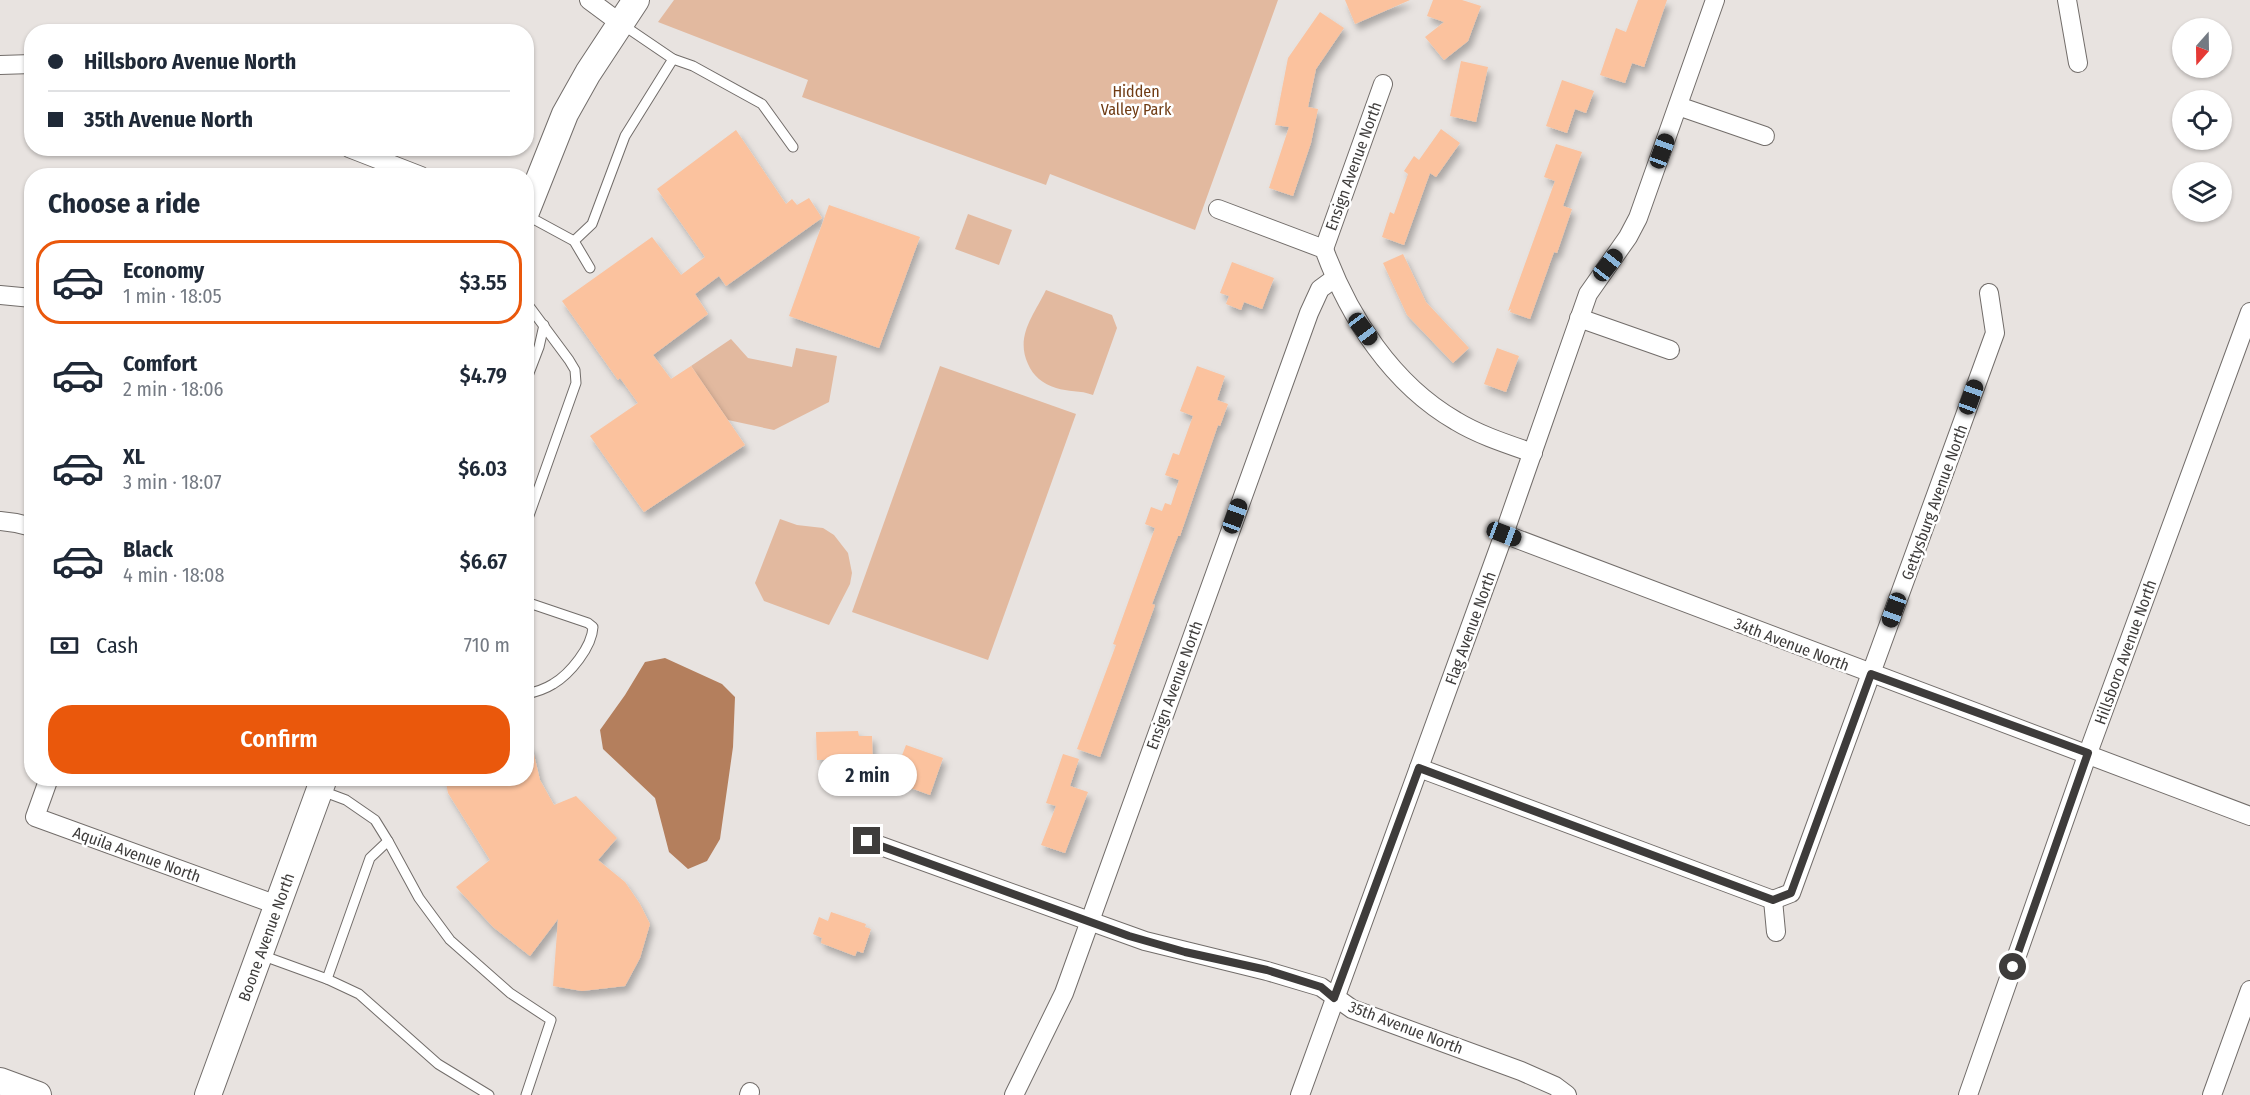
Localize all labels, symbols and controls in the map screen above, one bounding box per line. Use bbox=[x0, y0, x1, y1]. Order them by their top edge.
north arrow bbox=[2172, 18, 2232, 78]
map controls bbox=[2172, 18, 2232, 222]
text: Hillsboro Avenue North bbox=[84, 48, 296, 75]
park label: Hidden Valley Park bbox=[1101, 82, 1172, 119]
button: locate bbox=[2172, 90, 2232, 150]
street label: Ensign Avenue North bbox=[1321, 99, 1386, 233]
text: 35th Avenue North bbox=[84, 106, 253, 133]
car bbox=[1647, 131, 1677, 171]
button: layers bbox=[2172, 162, 2232, 222]
text: Choose a ride bbox=[48, 188, 200, 220]
car bbox=[1590, 245, 1626, 285]
icon: car bbox=[51, 255, 105, 309]
text: Economy bbox=[123, 257, 204, 284]
text: $3.55 bbox=[459, 269, 507, 296]
text: 1 min · 18:05 bbox=[123, 284, 222, 308]
car bbox=[1345, 309, 1381, 349]
icon: car bbox=[51, 348, 105, 402]
text: Comfort bbox=[123, 350, 197, 377]
text: $4.79 bbox=[460, 362, 507, 389]
text: 2 min · 18:06 bbox=[123, 377, 224, 401]
car bbox=[1956, 377, 1986, 417]
street label: Gettysburg Avenue North bbox=[1897, 422, 1971, 583]
icon: car bbox=[51, 441, 105, 495]
text: XL bbox=[123, 443, 145, 470]
text: $6.03 bbox=[458, 455, 507, 482]
text: 3 min · 18:07 bbox=[123, 470, 222, 494]
car bbox=[1220, 496, 1250, 536]
car bbox=[1484, 519, 1524, 549]
icon: car bbox=[51, 534, 105, 588]
text: Black bbox=[123, 536, 173, 563]
text: $6.67 bbox=[460, 548, 507, 575]
text: 4 min · 18:08 bbox=[123, 563, 224, 587]
street label: Flag Avenue North bbox=[1441, 569, 1500, 687]
street label: Hillsboro Avenue North bbox=[2090, 577, 2160, 727]
car bbox=[1879, 590, 1909, 630]
street label: 34th Avenue North bbox=[1732, 614, 1852, 675]
street label: Ensign Avenue North bbox=[1142, 618, 1207, 752]
icon: cash bbox=[48, 629, 81, 662]
text: Cash bbox=[96, 632, 139, 659]
text: 710 m bbox=[464, 633, 510, 657]
button: Confirm bbox=[48, 705, 510, 774]
callout: 2 min bbox=[818, 754, 916, 796]
text: 2 min bbox=[845, 763, 890, 787]
street label: Aquila Avenue North bbox=[70, 823, 203, 886]
route end bbox=[853, 827, 880, 854]
street label: Boone Avenue North bbox=[234, 871, 298, 1004]
route start bbox=[1999, 953, 2026, 980]
street label: 35th Avenue North bbox=[1346, 997, 1466, 1058]

